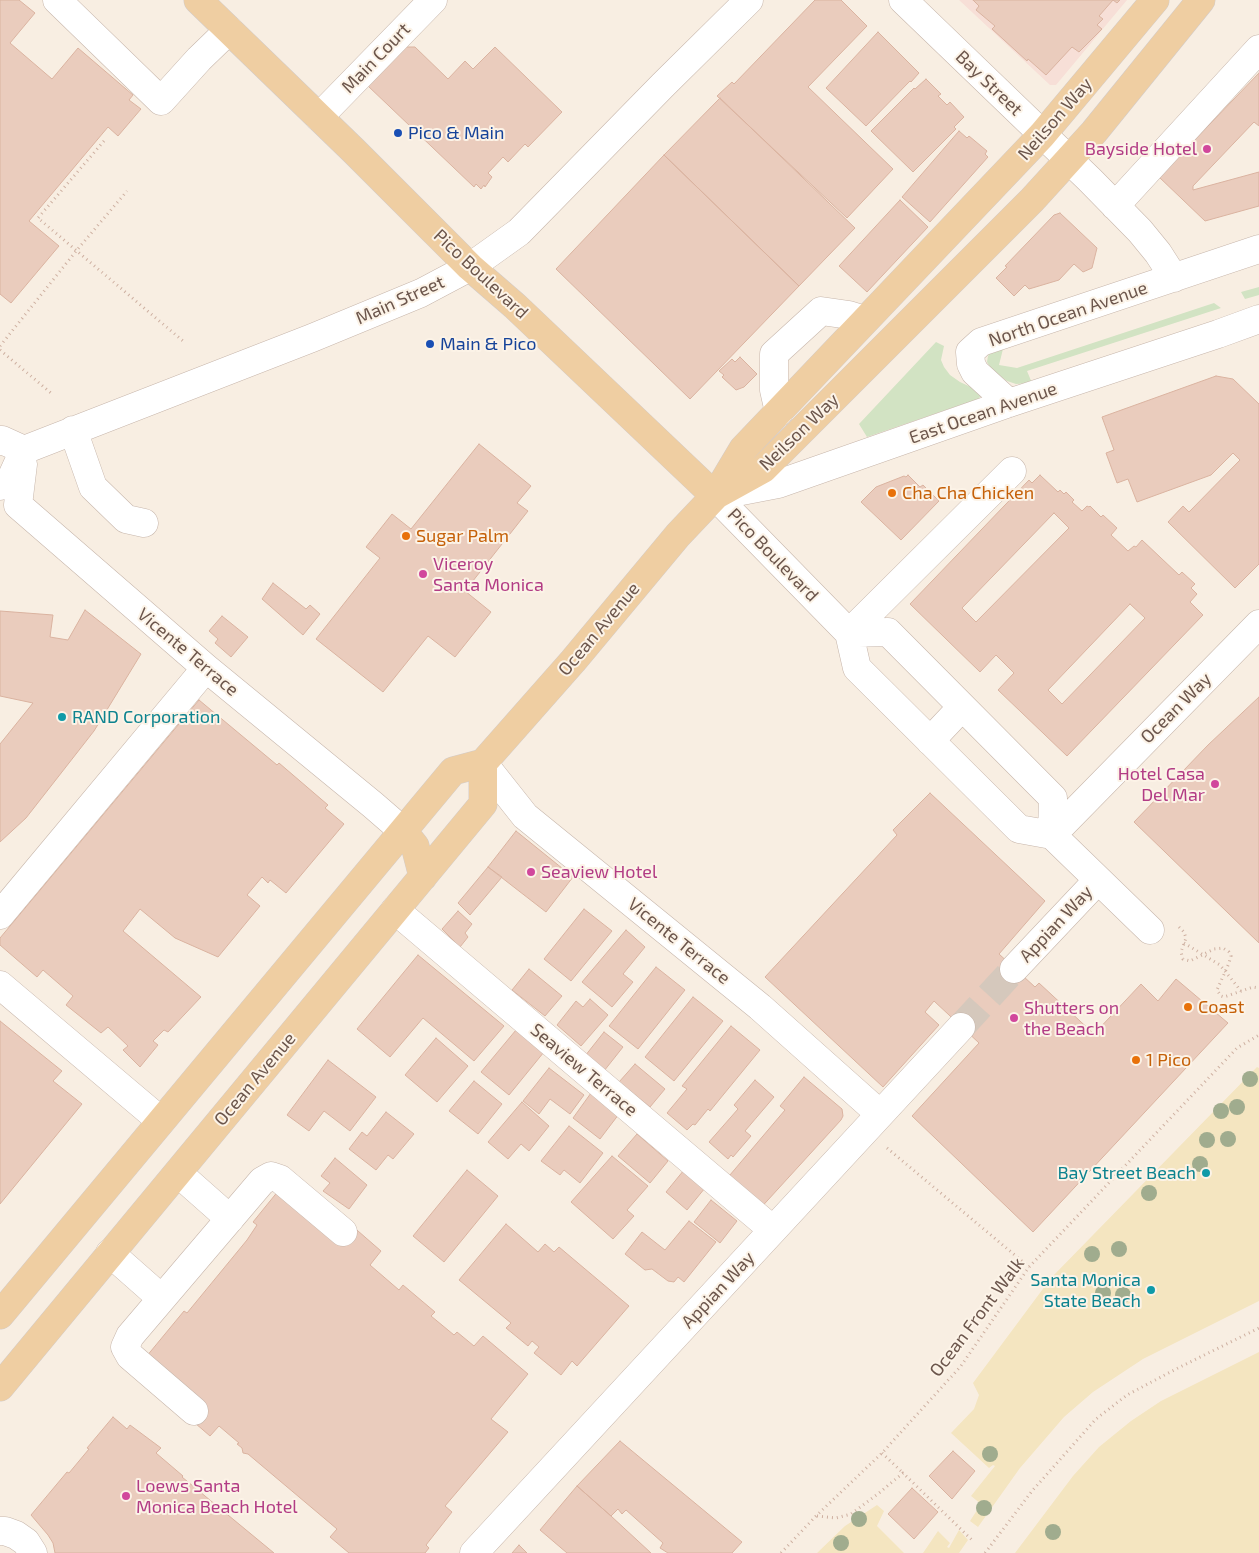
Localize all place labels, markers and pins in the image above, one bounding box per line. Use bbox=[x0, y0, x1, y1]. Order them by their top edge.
place label: Pico & Main bbox=[408, 122, 504, 144]
marker: Pico & Main bbox=[392, 127, 404, 139]
place label: Bayside Hotel bbox=[1085, 138, 1197, 160]
marker: Bayside Hotel bbox=[1201, 143, 1213, 155]
place label: Main & Pico bbox=[440, 333, 536, 355]
marker: Main & Pico bbox=[424, 338, 436, 350]
place label: Cha Cha Chicken bbox=[902, 482, 1034, 504]
marker: Cha Cha Chicken bbox=[886, 487, 898, 499]
place label: Sugar Palm bbox=[416, 525, 509, 547]
marker: Sugar Palm bbox=[400, 530, 412, 542]
place label: Viceroy Santa Monica bbox=[433, 553, 544, 596]
marker: Viceroy Santa Monica bbox=[417, 568, 429, 580]
place label: RAND Corporation bbox=[72, 706, 220, 728]
marker: RAND Corporation bbox=[56, 711, 68, 723]
place label: Hotel Casa Del Mar bbox=[1118, 763, 1205, 806]
marker: Hotel Casa Del Mar bbox=[1209, 778, 1221, 790]
place label: Seaview Hotel bbox=[541, 861, 657, 883]
marker: Seaview Hotel bbox=[525, 866, 537, 878]
place label: Coast bbox=[1198, 996, 1244, 1018]
place label: Shutters on the Beach bbox=[1024, 997, 1119, 1040]
marker: Coast bbox=[1182, 1001, 1194, 1013]
marker: Shutters on the Beach bbox=[1008, 1012, 1020, 1024]
place label: 1 Pico bbox=[1146, 1049, 1191, 1071]
marker: 1 Pico bbox=[1130, 1054, 1142, 1066]
place label: Bay Street Beach bbox=[1057, 1162, 1196, 1184]
marker: Bay Street Beach bbox=[1200, 1167, 1212, 1179]
place label: Santa Monica State Beach bbox=[1030, 1269, 1141, 1312]
marker: Santa Monica State Beach bbox=[1145, 1284, 1157, 1296]
place label: Loews Santa Monica Beach Hotel bbox=[136, 1475, 298, 1518]
marker: Loews Santa Monica Beach Hotel bbox=[120, 1490, 132, 1502]

